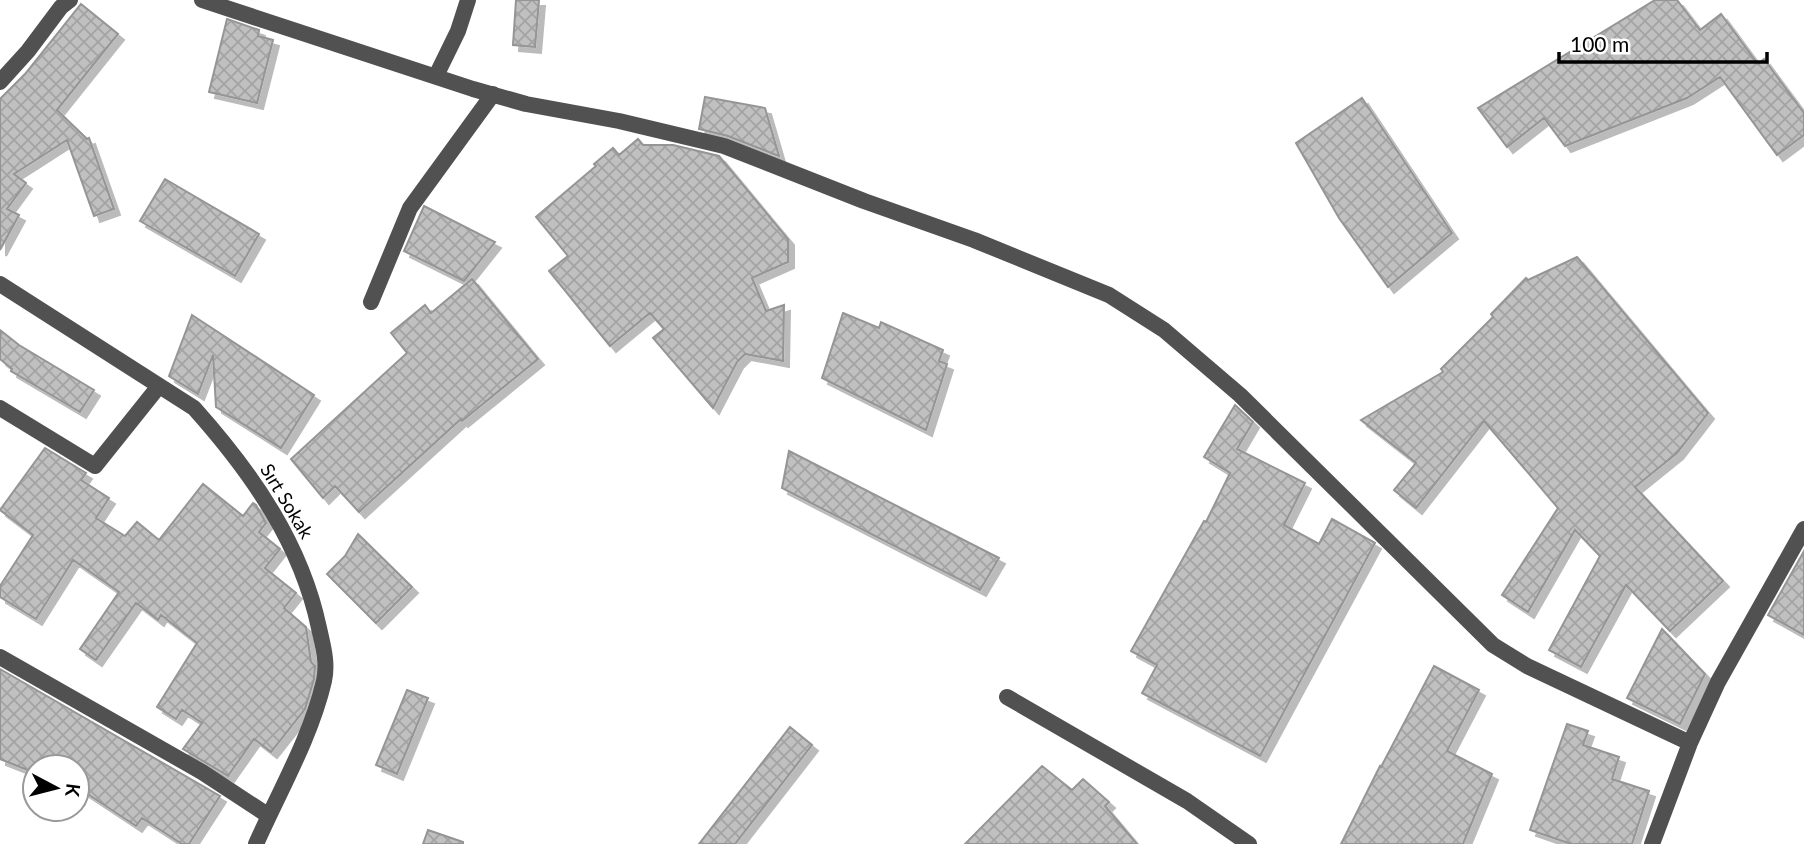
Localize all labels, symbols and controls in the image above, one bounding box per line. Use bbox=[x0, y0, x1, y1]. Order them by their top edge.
scale bar bbox=[1559, 21, 1767, 65]
text: 100 m bbox=[1570, 31, 1629, 56]
street label: Sırt Sokak bbox=[256, 459, 319, 543]
north arrow bbox=[21, 753, 91, 823]
text: K bbox=[61, 782, 86, 799]

